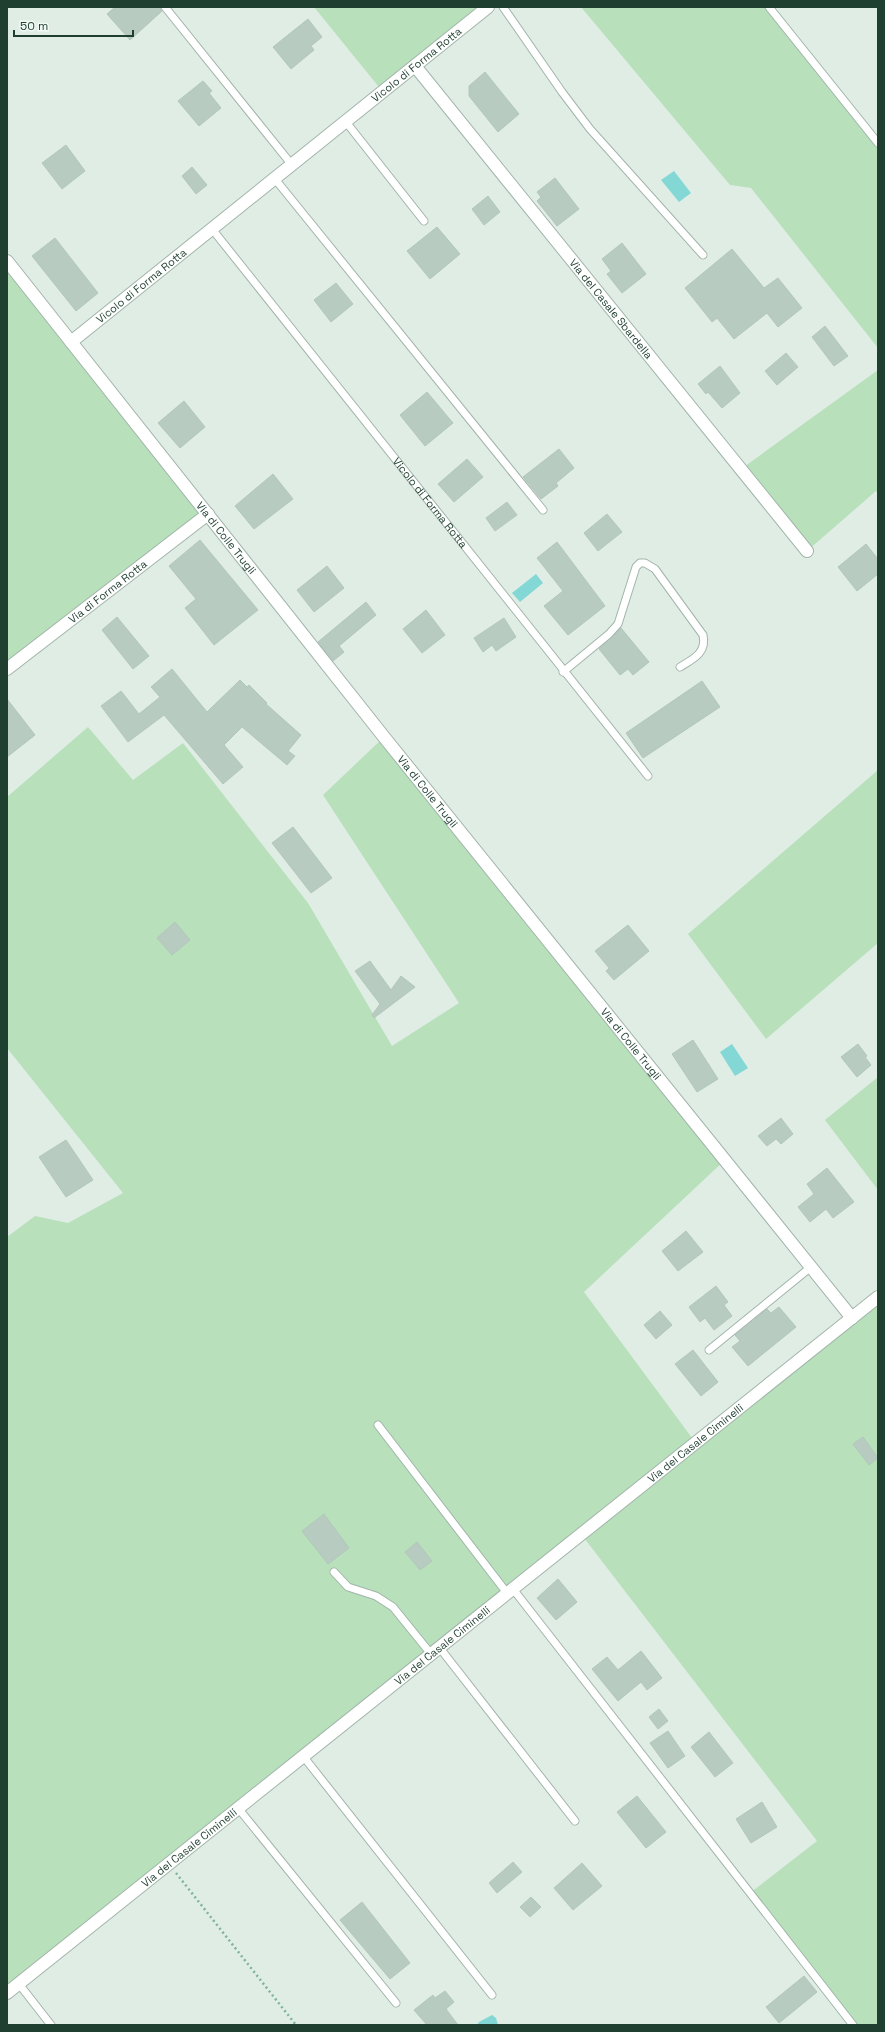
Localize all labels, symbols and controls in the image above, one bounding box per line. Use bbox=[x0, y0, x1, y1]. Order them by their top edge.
scale bar bbox=[14, 12, 133, 38]
text: 50 m bbox=[20, 18, 48, 34]
street label: Vicolo di Forma Rotta bbox=[368, 24, 465, 105]
street label: Vicolo di Forma Rotta bbox=[93, 245, 190, 326]
street label: Via del Casale Sbardella bbox=[566, 256, 656, 362]
street label: Vicolo di Forma Rotta bbox=[390, 455, 471, 551]
street label: Via di Colle Trugli bbox=[193, 499, 259, 577]
street label: Via di Forma Rotta bbox=[65, 556, 150, 626]
street label: Via di Colle Trugli bbox=[395, 752, 461, 830]
street label: Via di Colle Trugli bbox=[598, 1005, 664, 1083]
street label: Via del Casale Ciminelli bbox=[645, 1400, 746, 1486]
street label: Via del Casale Ciminelli bbox=[391, 1603, 493, 1688]
street label: Via del Casale Ciminelli bbox=[138, 1805, 240, 1890]

